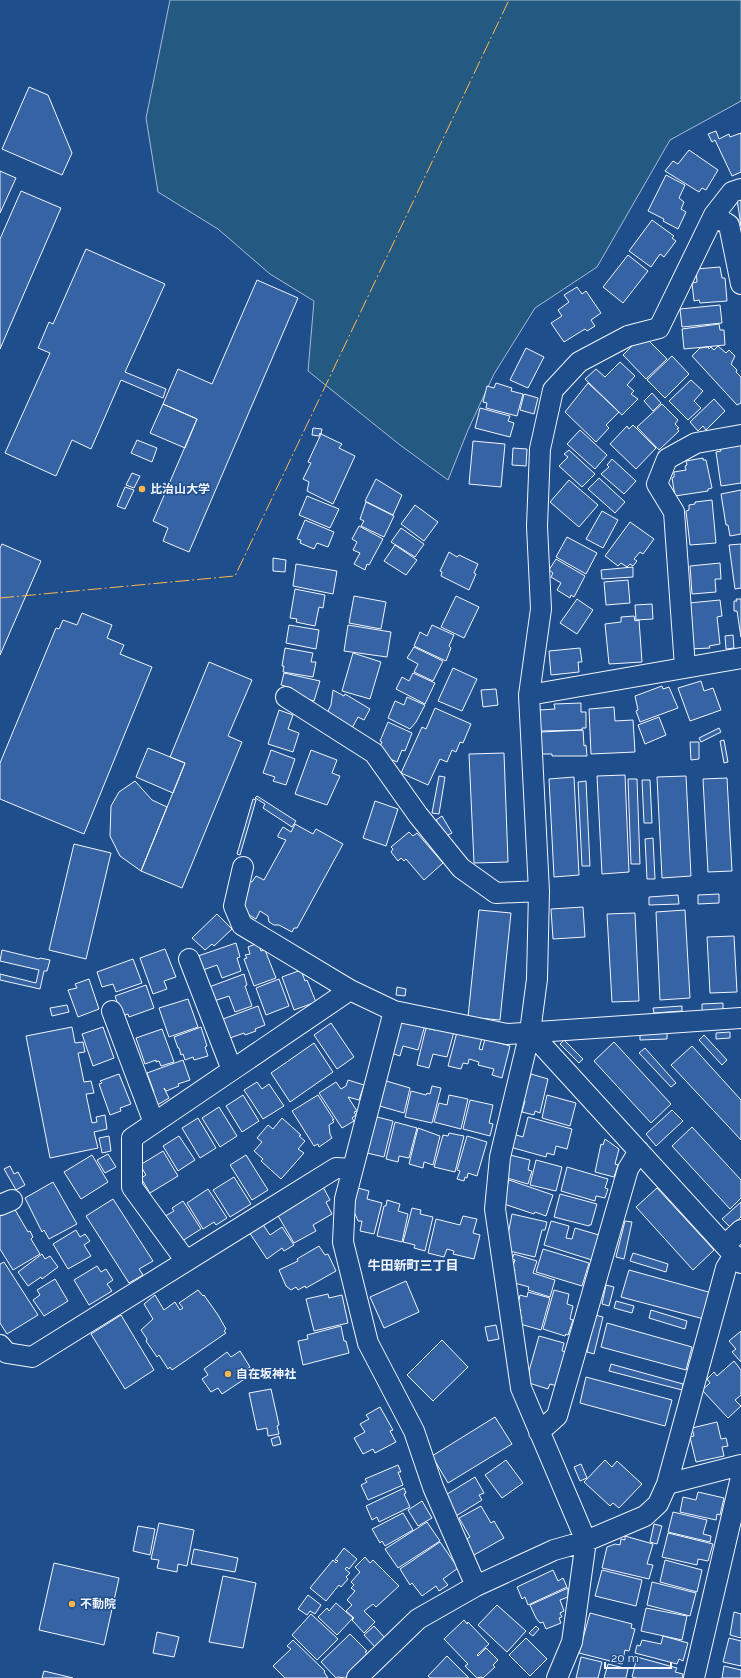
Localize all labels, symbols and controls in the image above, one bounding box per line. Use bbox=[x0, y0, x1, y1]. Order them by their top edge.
place label: 比治山大学 bbox=[150, 482, 210, 496]
marker: 比治山大学 bbox=[137, 484, 147, 494]
district label: 牛田新町三丁目 bbox=[367, 1258, 459, 1273]
place label: 自在坂神社 bbox=[236, 1367, 296, 1381]
marker: 自在坂神社 bbox=[223, 1369, 233, 1379]
place label: 不動院 bbox=[80, 1597, 116, 1611]
marker: 不動院 bbox=[67, 1599, 77, 1609]
scale bar bbox=[605, 1644, 671, 1670]
text: 20 m bbox=[611, 1651, 639, 1665]

